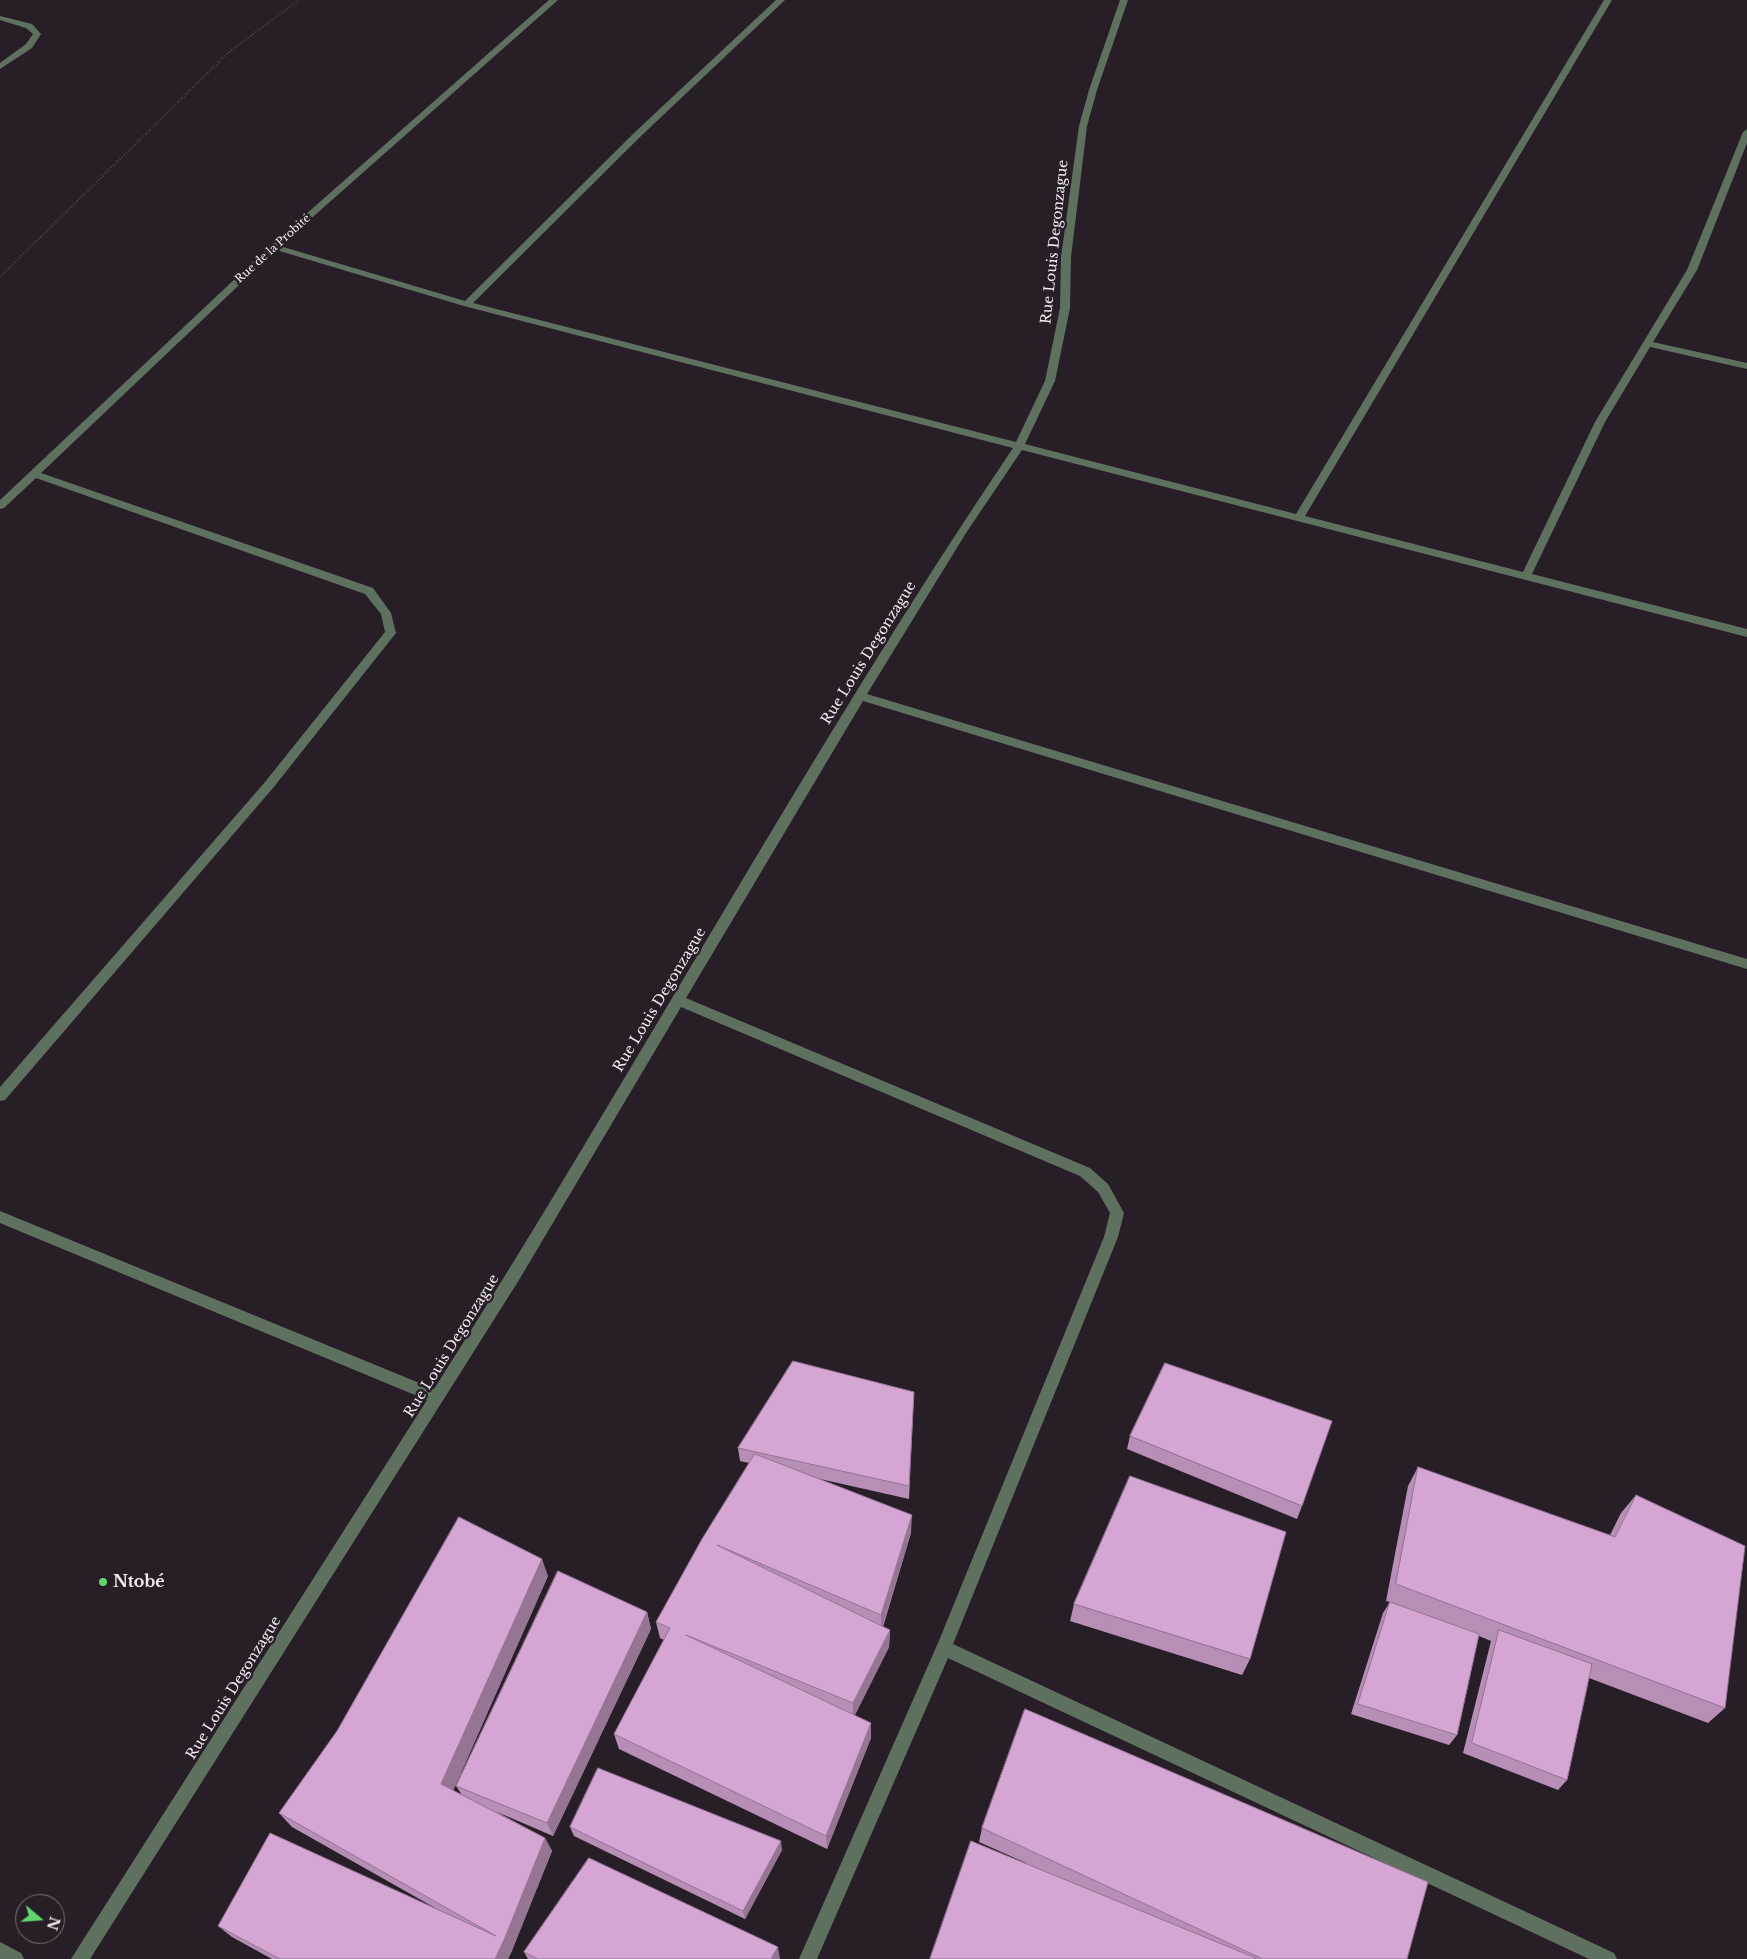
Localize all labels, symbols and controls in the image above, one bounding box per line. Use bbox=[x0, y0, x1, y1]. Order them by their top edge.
street label: Rue Louis Degonzague bbox=[1038, 159, 1072, 325]
street label: Rue de la Probité bbox=[233, 212, 313, 286]
street label: Rue Louis Degonzague bbox=[818, 579, 920, 727]
street label: Rue Louis Degonzague bbox=[610, 925, 710, 1075]
street label: Rue Louis Degonzague bbox=[401, 1272, 503, 1420]
place label: Ntobé bbox=[113, 1572, 165, 1592]
marker: Ntobé bbox=[97, 1576, 109, 1588]
street label: Rue Louis Degonzague bbox=[183, 1614, 285, 1762]
north arrow bbox=[15, 1894, 65, 1944]
text: N bbox=[43, 1914, 64, 1932]

